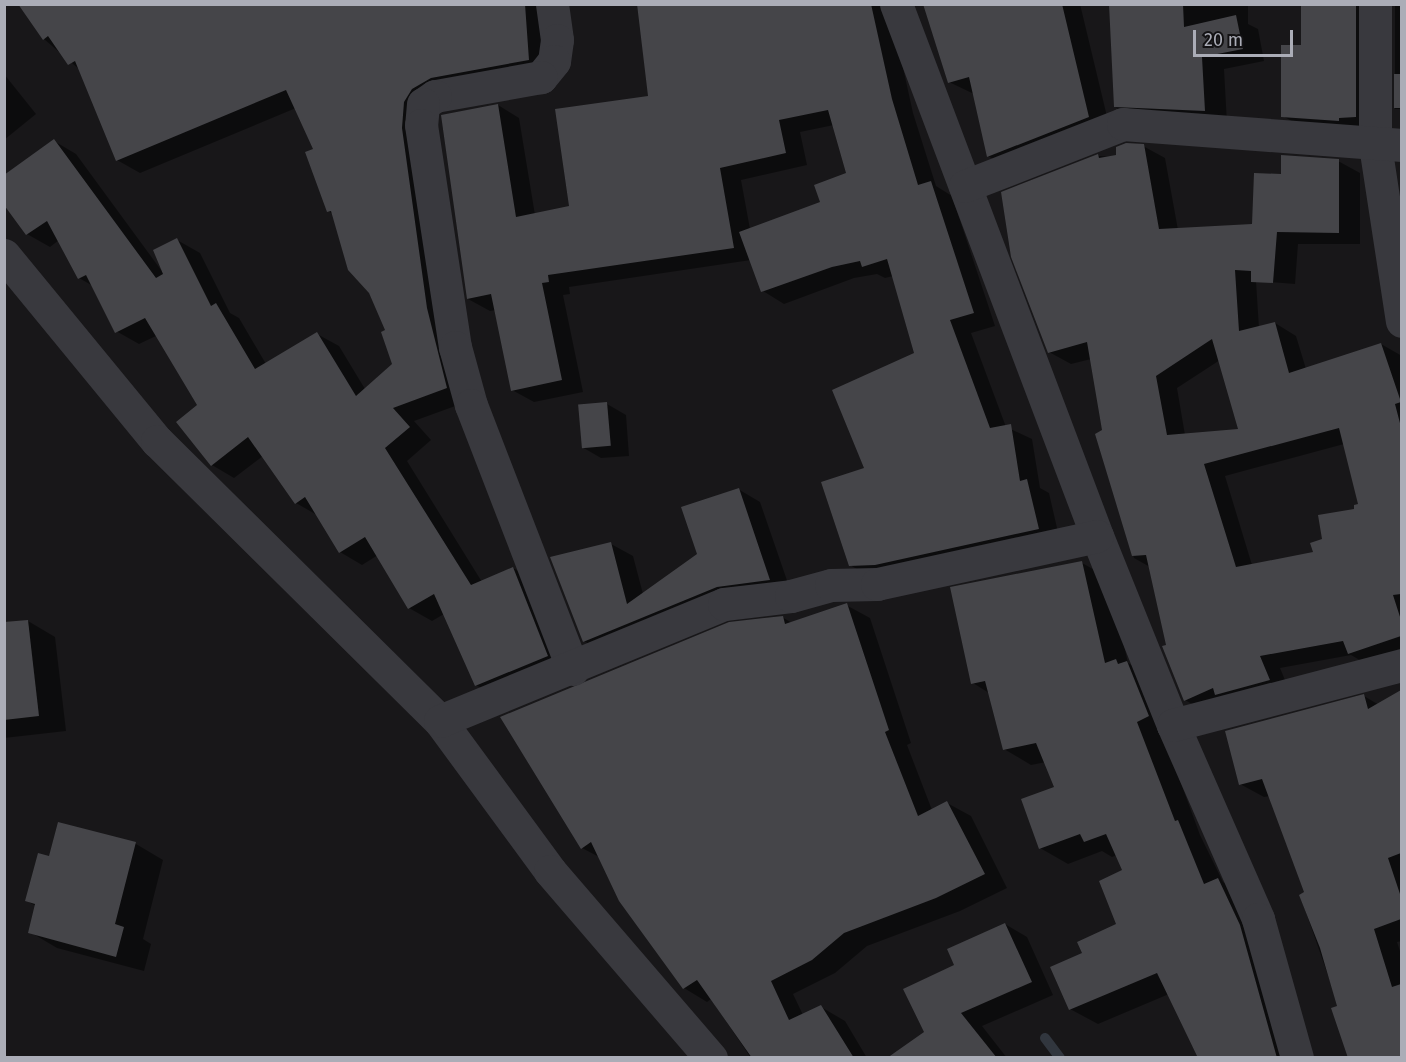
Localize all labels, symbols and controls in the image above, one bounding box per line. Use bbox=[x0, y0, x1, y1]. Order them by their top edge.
scale bar bbox=[1196, 18, 1296, 56]
text: 20 m bbox=[1204, 29, 1243, 51]

